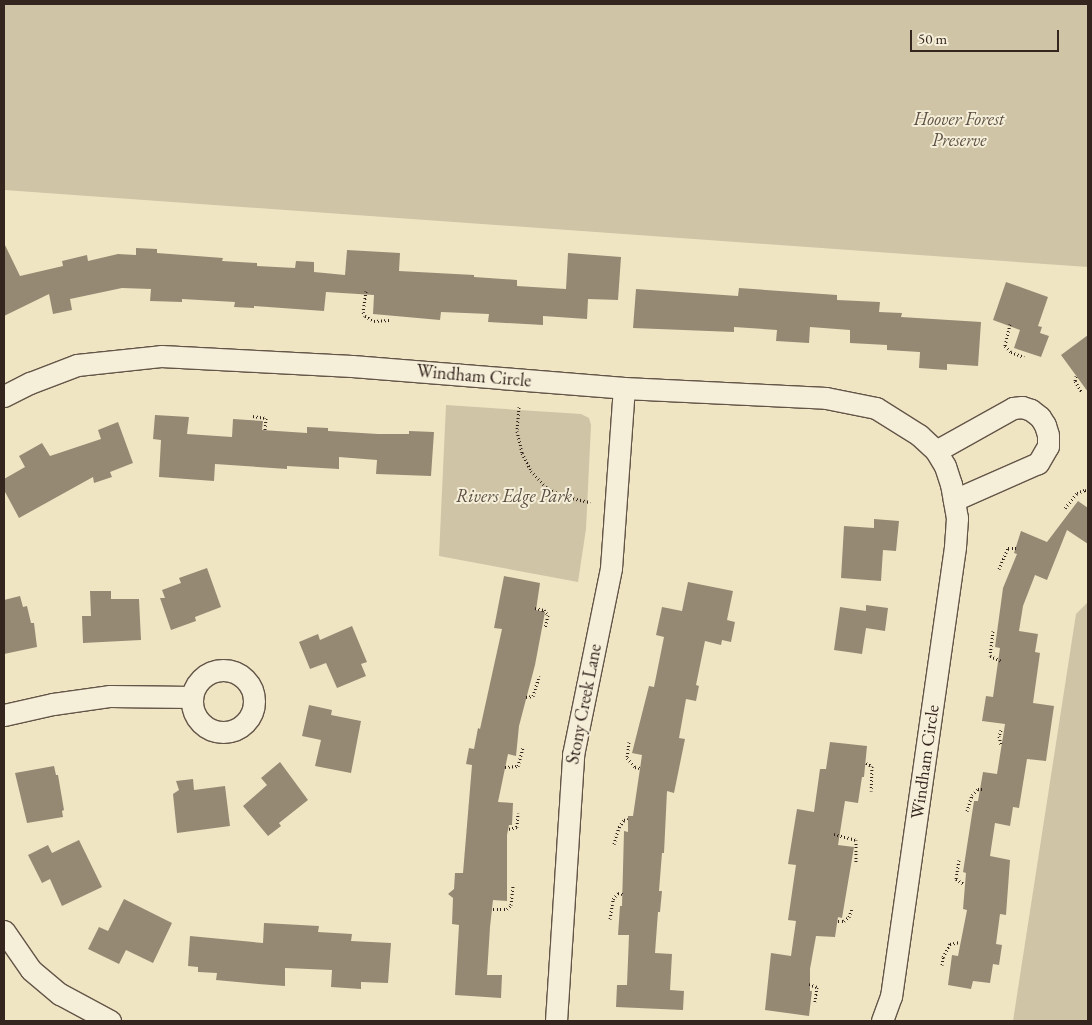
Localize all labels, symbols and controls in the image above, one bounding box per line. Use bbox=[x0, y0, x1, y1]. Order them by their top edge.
scale bar bbox=[912, 20, 1061, 52]
text: 50 m bbox=[918, 29, 947, 48]
park label: Hoover Forest Preserve bbox=[914, 109, 1004, 152]
street label: Windham Circle bbox=[416, 360, 532, 392]
park label: Rivers Edge Park bbox=[456, 485, 572, 507]
street label: Stony Creek Lane bbox=[562, 642, 606, 766]
street label: Windham Circle bbox=[906, 704, 944, 820]

